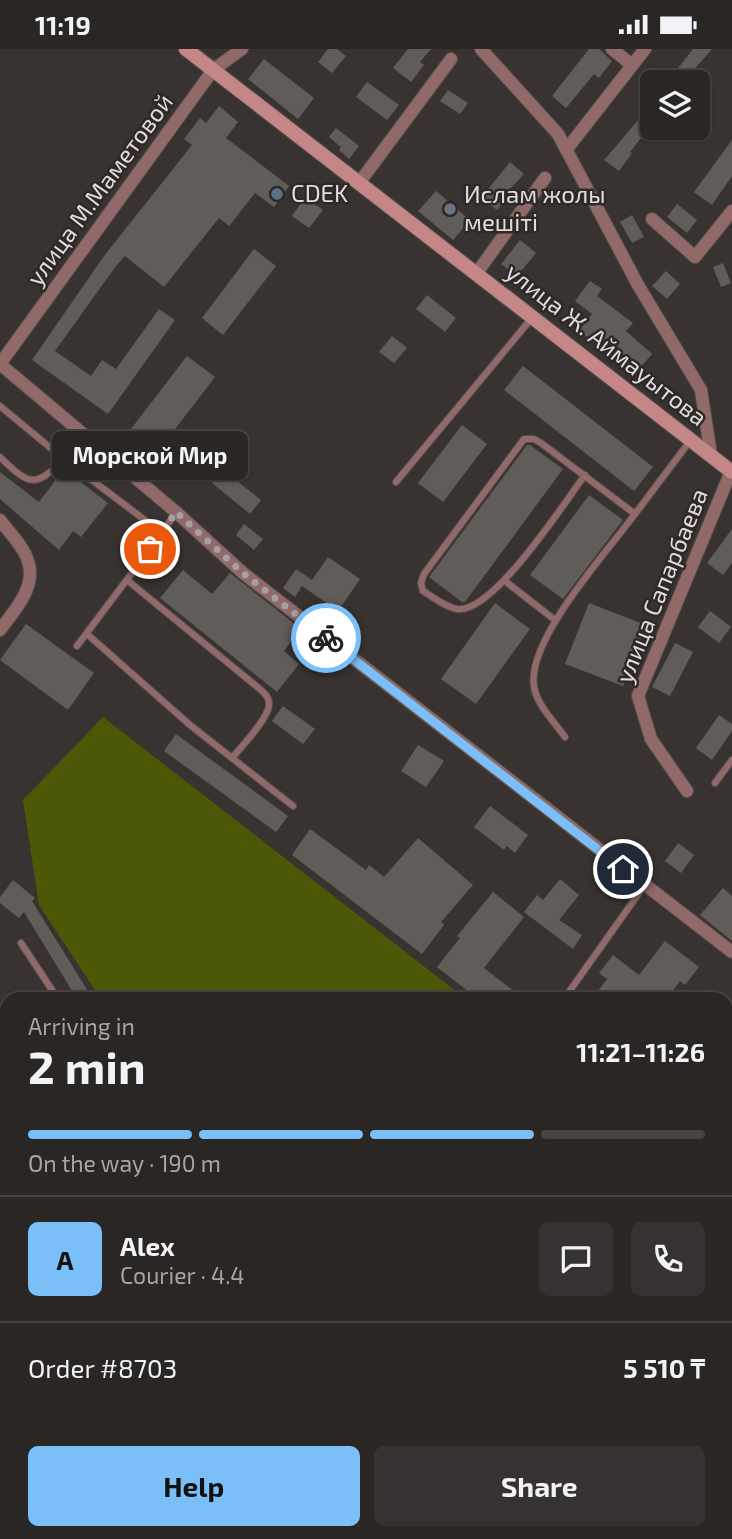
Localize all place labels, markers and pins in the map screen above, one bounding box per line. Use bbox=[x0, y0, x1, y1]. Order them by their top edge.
place label: CDEK bbox=[291, 178, 348, 207]
place label: Ислам жолы мешіті bbox=[464, 179, 606, 236]
marker: CDEK bbox=[269, 186, 285, 202]
marker: Ислам жолы мешіті bbox=[442, 201, 458, 217]
callout: Морской Мир bbox=[52, 430, 248, 479]
pin bbox=[120, 519, 180, 579]
pin bbox=[593, 839, 653, 899]

